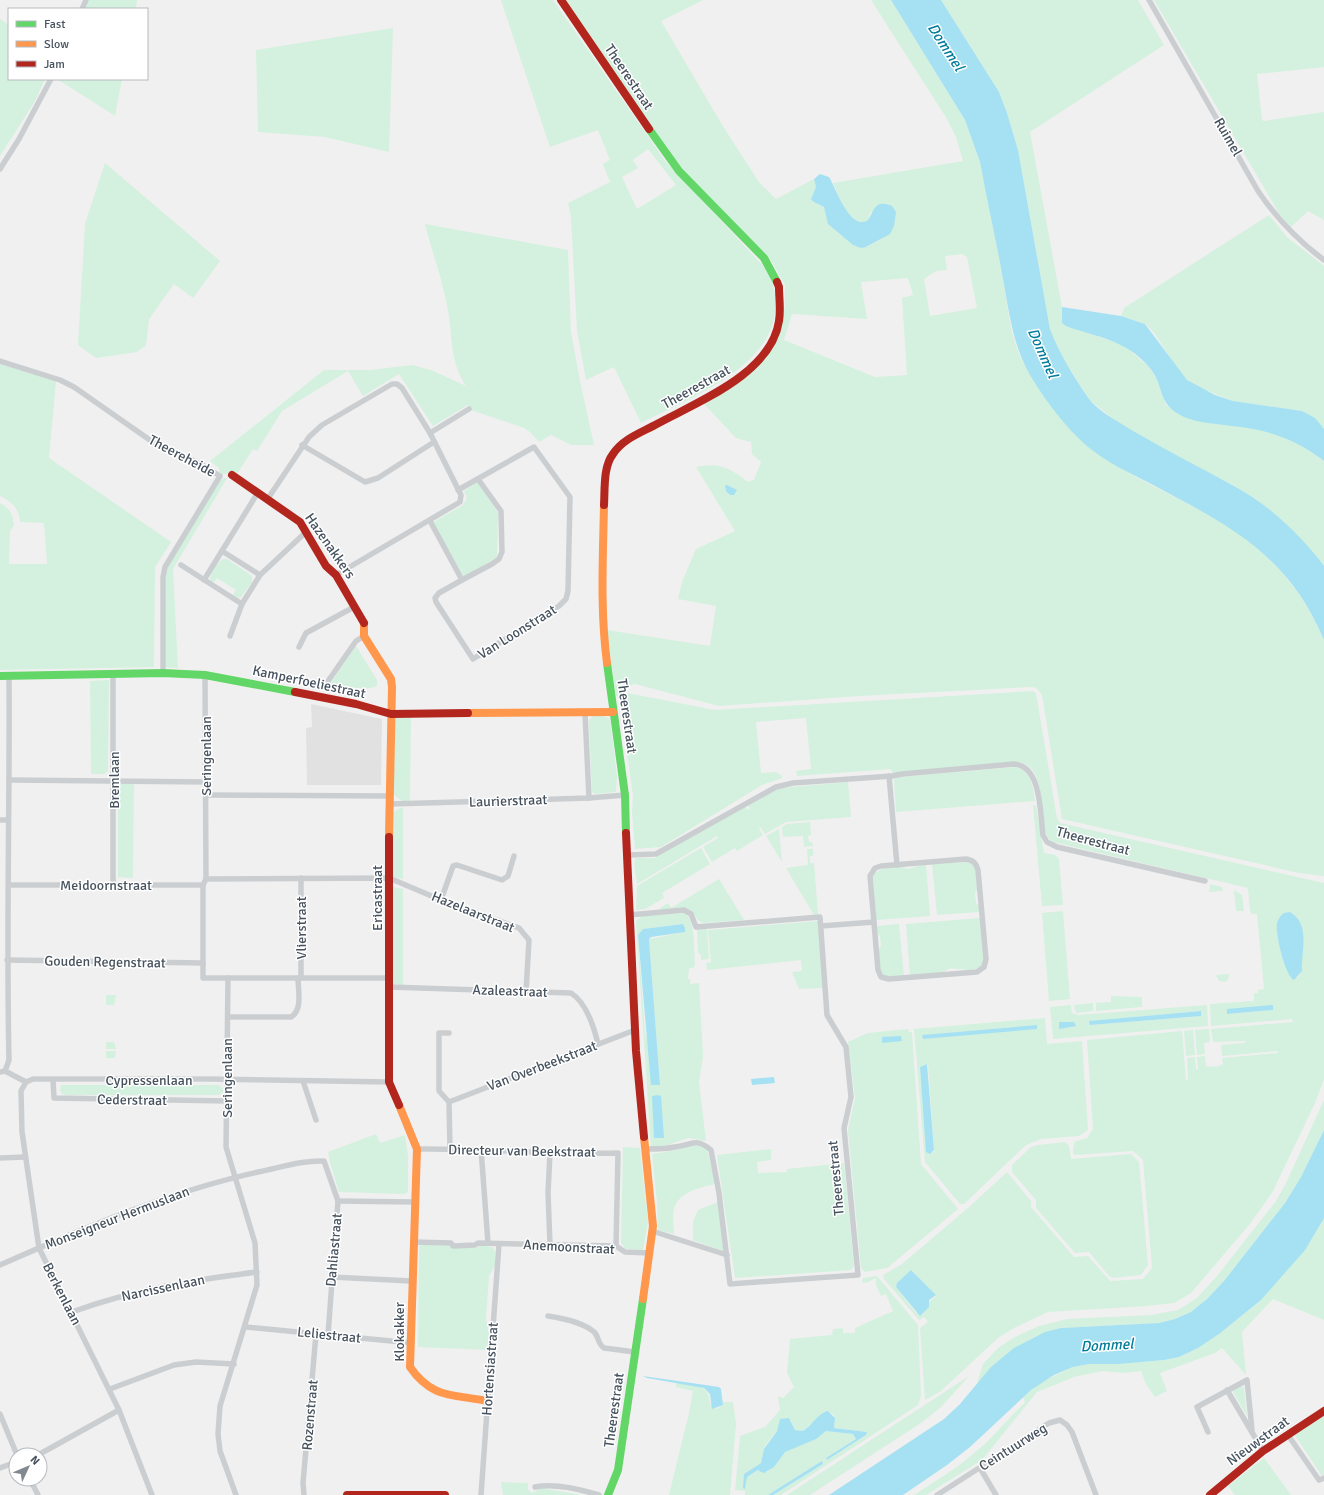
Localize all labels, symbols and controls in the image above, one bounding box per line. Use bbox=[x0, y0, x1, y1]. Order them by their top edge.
legend bbox=[8, 8, 148, 80]
text: Fast bbox=[44, 17, 65, 32]
water label: Dommel bbox=[924, 20, 969, 76]
text: Slow bbox=[44, 37, 69, 52]
street label: Theerestraat bbox=[601, 41, 657, 113]
text: Jam bbox=[44, 57, 65, 72]
street label: Ruimel bbox=[1210, 115, 1246, 159]
water label: Dommel bbox=[1024, 325, 1063, 382]
street label: Theerestraat bbox=[659, 361, 733, 413]
street label: Theereheide bbox=[146, 431, 218, 481]
street label: Hazenakkers bbox=[301, 510, 359, 582]
street label: Van Loonstraat bbox=[475, 601, 560, 663]
street label: Kamperfoeliestraat bbox=[251, 662, 367, 702]
street label: Theerestraat bbox=[613, 677, 641, 755]
street label: Seringenlaan bbox=[198, 716, 215, 796]
street label: Bremlaan bbox=[106, 751, 123, 809]
street label: Laurierstraat bbox=[469, 791, 548, 811]
street label: Theerestraat bbox=[1054, 823, 1132, 859]
street label: Ericastraat bbox=[369, 865, 386, 931]
street label: Meidoornstraat bbox=[60, 877, 152, 894]
street label: Hazelaarstraat bbox=[429, 888, 517, 936]
street label: Vlierstraat bbox=[293, 896, 310, 960]
street label: Gouden Regenstraat bbox=[44, 952, 166, 972]
street label: Azaleastraat bbox=[472, 981, 548, 1001]
street label: Van Overbeekstraat bbox=[485, 1037, 599, 1095]
street label: Seringenlaan bbox=[219, 1038, 236, 1118]
street label: Cypressenlaan bbox=[105, 1072, 193, 1089]
street label: Cederstraat bbox=[97, 1091, 167, 1109]
street label: Theerestraat bbox=[824, 1140, 848, 1216]
street label: Directeur van Beekstraat bbox=[448, 1141, 596, 1161]
street label: Monseigneur Hermuslaan bbox=[42, 1183, 192, 1253]
street label: Dahliastraat bbox=[322, 1212, 346, 1287]
street label: Anemoonstraat bbox=[523, 1236, 615, 1258]
street label: Berkenlaan bbox=[39, 1260, 85, 1328]
street label: Narcissenlaan bbox=[120, 1271, 206, 1305]
street label: Klokakker bbox=[391, 1301, 408, 1362]
street label: Hortensiastraat bbox=[478, 1322, 502, 1416]
street label: Leliestraat bbox=[296, 1323, 362, 1347]
water label: Dommel bbox=[1080, 1335, 1136, 1355]
street label: Theerestraat bbox=[600, 1371, 628, 1449]
street label: Rozenstraat bbox=[298, 1379, 322, 1451]
street label: Nieuwstraat bbox=[1223, 1413, 1293, 1469]
street label: Ceintuurweg bbox=[976, 1419, 1050, 1475]
north arrow bbox=[8, 1447, 48, 1487]
text: N bbox=[27, 1453, 42, 1468]

